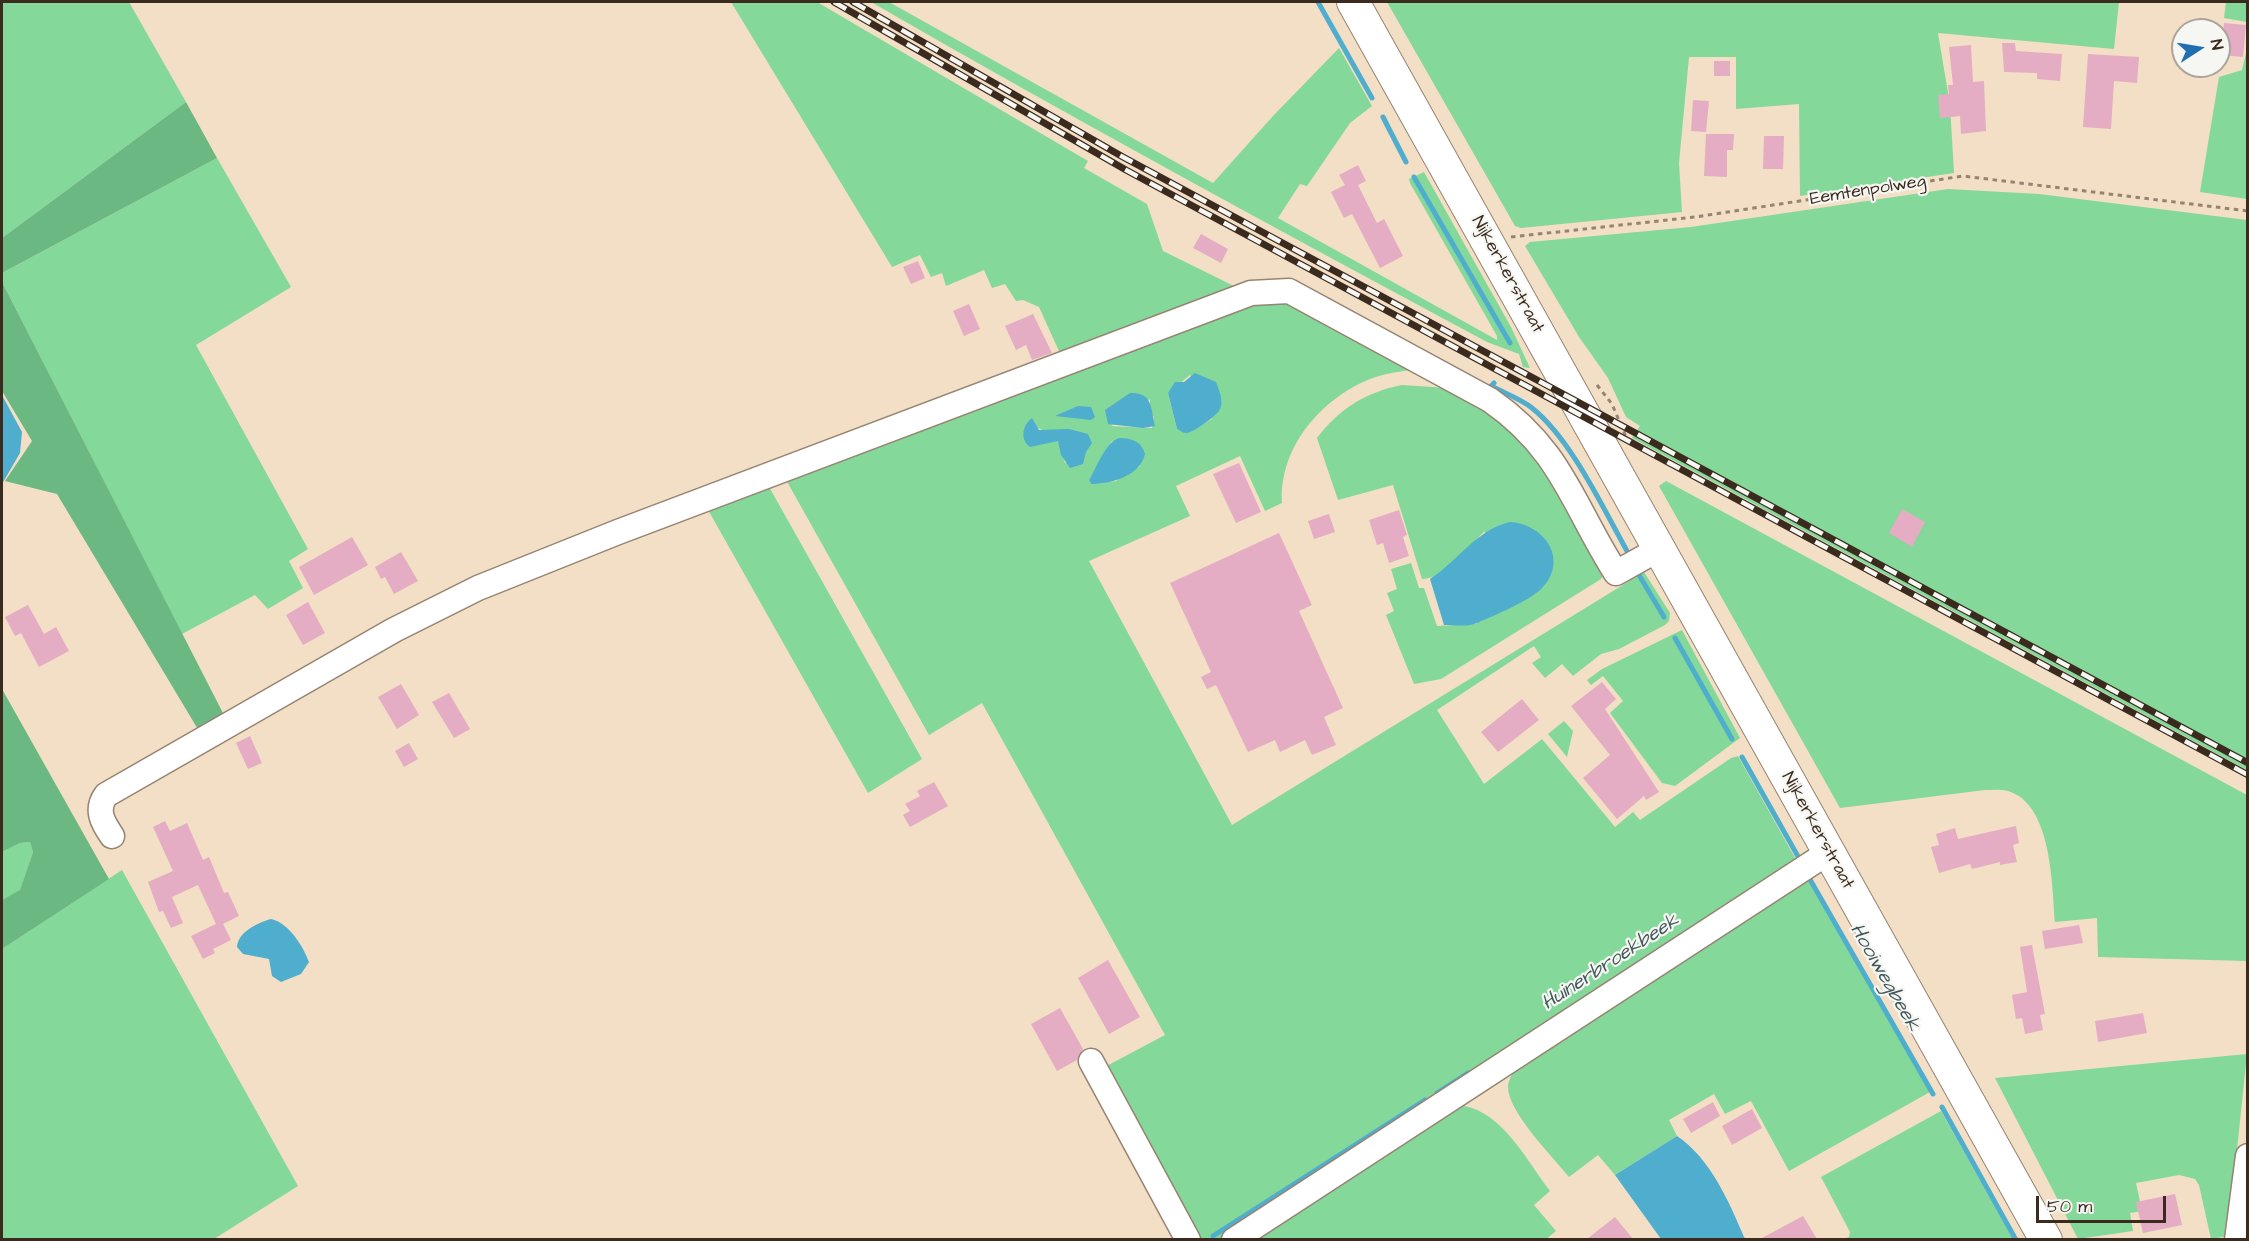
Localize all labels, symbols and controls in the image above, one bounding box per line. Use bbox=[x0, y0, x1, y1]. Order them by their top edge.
north arrow bbox=[2171, 18, 2231, 78]
text: N bbox=[2205, 37, 2228, 52]
street label: Eemtenpolweg bbox=[1809, 171, 1927, 211]
street label: Nijkerkerstraat bbox=[1466, 213, 1548, 337]
street label: Nijkerkerstraat bbox=[1776, 769, 1858, 893]
water label: Huinerbroekbeek bbox=[1538, 910, 1684, 1016]
water label: Hooiwegbeek bbox=[1844, 920, 1924, 1036]
scale bar bbox=[2039, 1184, 2170, 1222]
text: 50 m bbox=[2047, 1194, 2092, 1219]

